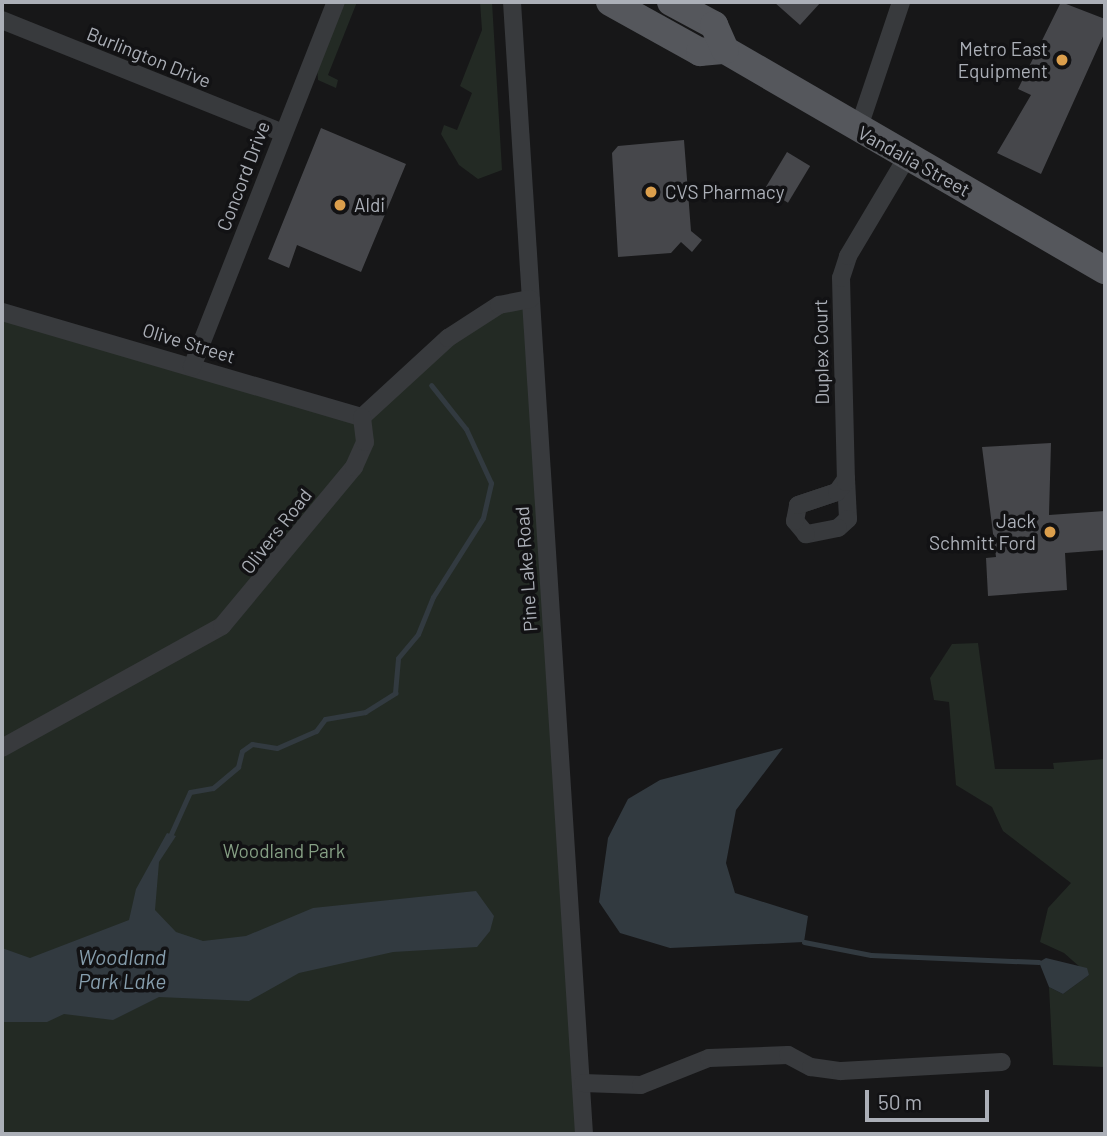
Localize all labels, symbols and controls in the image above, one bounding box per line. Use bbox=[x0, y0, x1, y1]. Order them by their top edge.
street label: Burlington Drive bbox=[84, 22, 214, 92]
place label: Metro East Equipment bbox=[958, 38, 1048, 82]
marker: Metro East Equipment bbox=[1054, 52, 1070, 68]
street label: Concord Drive bbox=[212, 118, 274, 234]
street label: Vandalia Street bbox=[854, 121, 974, 201]
place label: CVS Pharmacy bbox=[665, 181, 784, 203]
marker: CVS Pharmacy bbox=[643, 184, 659, 200]
place label: Aldi bbox=[354, 194, 385, 216]
marker: Aldi bbox=[332, 197, 348, 213]
street label: Duplex Court bbox=[809, 299, 833, 405]
street label: Olive Street bbox=[140, 318, 238, 368]
street label: Olivers Road bbox=[236, 484, 316, 578]
street label: Pine Lake Road bbox=[510, 505, 542, 633]
place label: Jack Schmitt Ford bbox=[929, 510, 1036, 554]
marker: Jack Schmitt Ford bbox=[1042, 524, 1058, 540]
park label: Woodland Park bbox=[223, 840, 345, 862]
water label: Woodland Park Lake bbox=[78, 944, 166, 994]
scale bar bbox=[869, 1076, 993, 1120]
text: 50 m bbox=[878, 1089, 922, 1114]

